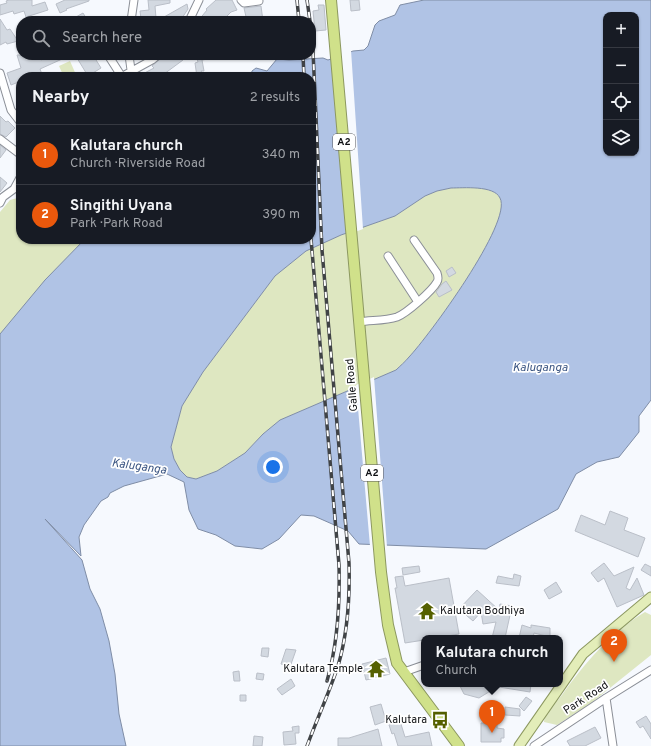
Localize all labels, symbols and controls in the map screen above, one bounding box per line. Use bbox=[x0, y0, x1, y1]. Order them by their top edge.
map controls bbox=[603, 12, 639, 156]
button: + bbox=[603, 12, 639, 48]
search box bbox=[16, 16, 316, 60]
icon: search bbox=[30, 27, 52, 49]
text: Search here bbox=[62, 29, 142, 48]
button: − bbox=[603, 48, 639, 84]
button: locate bbox=[603, 84, 639, 120]
text: Nearby bbox=[32, 87, 89, 109]
text: 2 results bbox=[250, 90, 300, 106]
button: layers bbox=[603, 120, 639, 156]
road number: A2 bbox=[333, 134, 355, 150]
text: Kalutara church bbox=[70, 137, 183, 156]
text: 1 bbox=[42, 147, 48, 163]
text: 340 m bbox=[262, 147, 300, 163]
text: Church · Riverside Road bbox=[70, 156, 205, 172]
text: Singithi Uyana bbox=[70, 197, 172, 216]
text: 2 bbox=[41, 207, 49, 223]
text: 390 m bbox=[262, 207, 300, 223]
text: Park · Park Road bbox=[70, 216, 163, 232]
street label: Galle Road bbox=[343, 358, 361, 412]
water label: Kaluganga bbox=[512, 360, 568, 376]
water label: Kaluganga bbox=[111, 455, 168, 479]
your location bbox=[263, 457, 283, 477]
road number: A2 bbox=[361, 465, 383, 481]
temple icon: Kalutara Bodhiya bbox=[417, 601, 437, 621]
place label: Kalutara Bodhiya bbox=[440, 604, 525, 618]
pin: 2 bbox=[601, 629, 627, 662]
popup bbox=[421, 635, 563, 687]
text: Kalutara church bbox=[435, 644, 549, 663]
temple icon: Kalutara Temple bbox=[366, 659, 386, 679]
place label: Kalutara Temple bbox=[283, 662, 363, 676]
text: Church bbox=[435, 663, 477, 679]
street label: Park Road bbox=[561, 678, 611, 718]
pin: 1 bbox=[479, 700, 505, 733]
bus stop icon: Kalutara bbox=[430, 710, 450, 730]
place label: Kalutara bbox=[385, 713, 427, 727]

